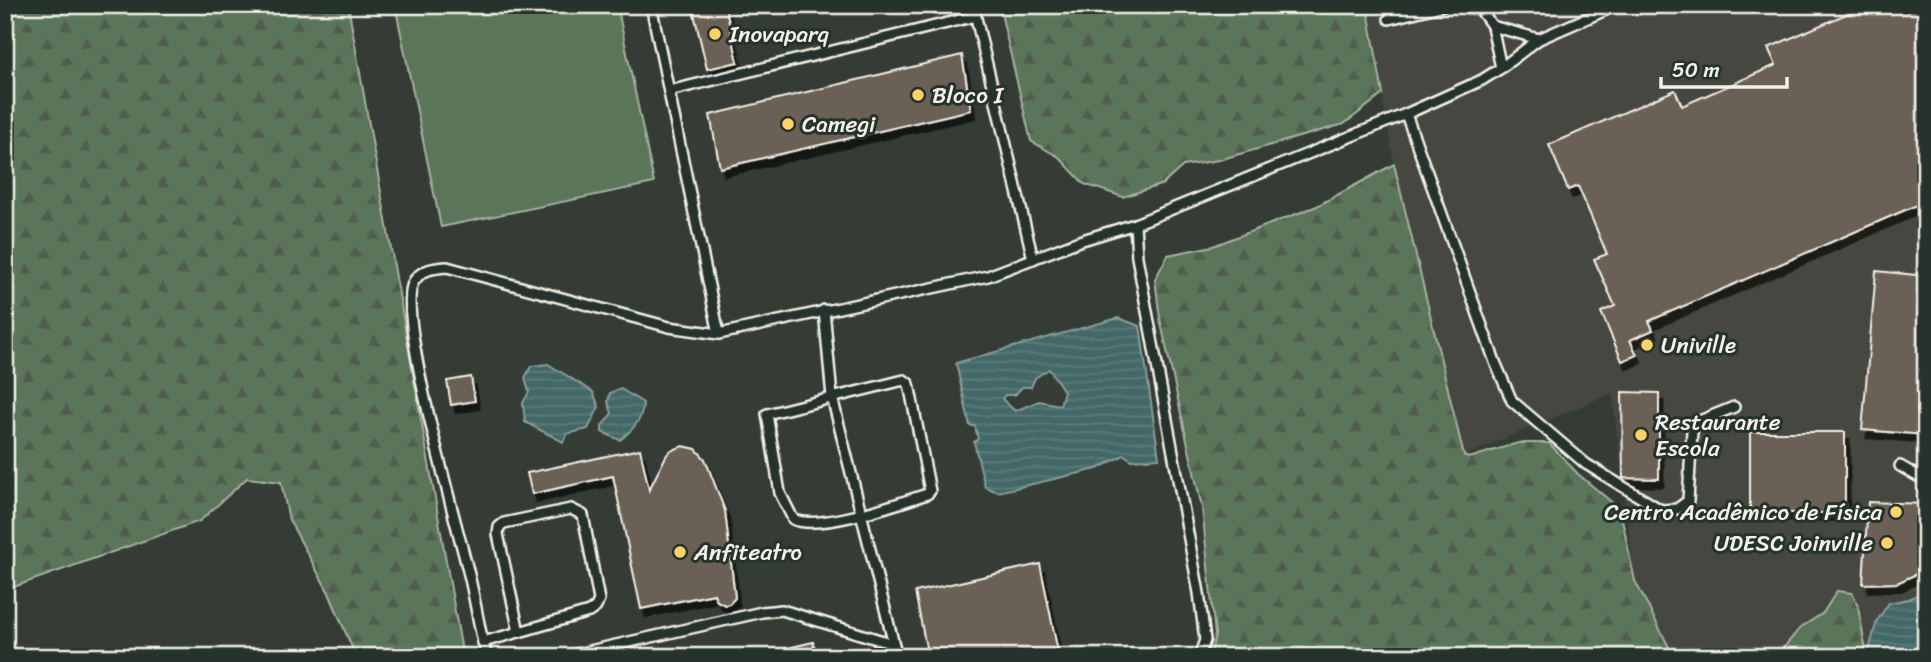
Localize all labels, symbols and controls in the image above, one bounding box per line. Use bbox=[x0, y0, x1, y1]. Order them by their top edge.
place label: Inovaparq bbox=[728, 14, 830, 55]
marker: Inovaparq bbox=[707, 26, 723, 42]
scale bar bbox=[1661, 46, 1787, 90]
text: 50 m bbox=[1672, 51, 1720, 89]
place label: Bloco I bbox=[932, 75, 1005, 116]
marker: Bloco I bbox=[910, 87, 926, 103]
place label: Camegi bbox=[802, 104, 876, 145]
marker: Camegi bbox=[780, 116, 796, 132]
place label: Univille bbox=[1661, 325, 1736, 366]
marker: Univille bbox=[1639, 337, 1655, 353]
place label: Restaurante Escola bbox=[1655, 402, 1781, 469]
marker: Restaurante Escola bbox=[1633, 427, 1649, 443]
place label: Centro Acadêmico de Física bbox=[1604, 492, 1882, 533]
marker: Centro Acadêmico de Física bbox=[1888, 504, 1904, 520]
place label: UDESC Joinville bbox=[1714, 523, 1873, 564]
place label: Anfiteatro bbox=[693, 532, 802, 573]
marker: UDESC Joinville bbox=[1879, 535, 1895, 551]
marker: Anfiteatro bbox=[672, 544, 688, 560]

